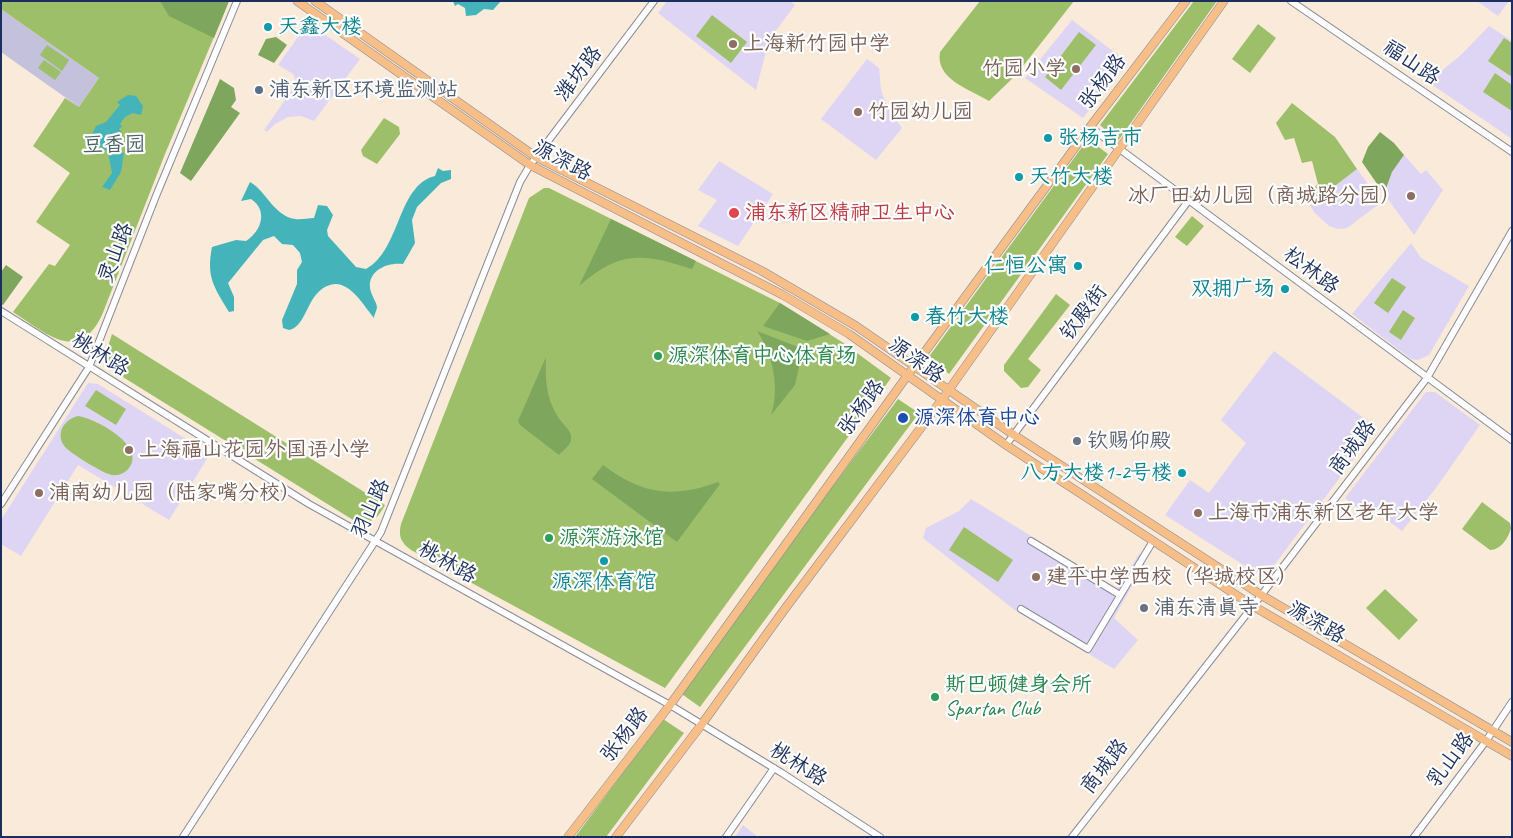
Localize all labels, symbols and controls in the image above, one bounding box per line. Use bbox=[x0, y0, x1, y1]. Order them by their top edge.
place label: 天鑫大楼 bbox=[278, 14, 362, 40]
marker: 天鑫大楼 bbox=[262, 21, 274, 33]
place label: 上海新竹园中学 bbox=[743, 31, 890, 57]
street label: 福山路 bbox=[1378, 35, 1444, 91]
marker: 上海新竹园中学 bbox=[727, 38, 739, 50]
street label: 潍坊路 bbox=[550, 41, 608, 107]
street label: 张杨路 bbox=[1074, 49, 1132, 115]
place label: 竹园小学 bbox=[982, 56, 1066, 82]
marker: 竹园小学 bbox=[1070, 63, 1082, 75]
place label: 浦东新区环境监测站 bbox=[269, 77, 458, 103]
marker: 浦东新区环境监测站 bbox=[253, 84, 265, 96]
place label: 竹园幼儿园 bbox=[868, 99, 973, 125]
marker: 竹园幼儿园 bbox=[852, 106, 864, 118]
place label: 张杨吉市 bbox=[1058, 125, 1142, 151]
park label: 豆香园 bbox=[83, 132, 145, 158]
marker: 张杨吉市 bbox=[1042, 132, 1054, 144]
street label: 源深路 bbox=[528, 135, 596, 187]
place label: 天竹大楼 bbox=[1029, 164, 1113, 190]
marker: 天竹大楼 bbox=[1013, 171, 1025, 183]
place label: 冰厂田幼儿园（商城路分园） bbox=[1128, 183, 1401, 209]
marker: 冰厂田幼儿园（商城路分园） bbox=[1405, 190, 1417, 202]
place label: 浦东新区精神卫生中心 bbox=[745, 200, 955, 226]
marker: 浦东新区精神卫生中心 bbox=[727, 206, 741, 220]
street label: 灵山路 bbox=[93, 219, 139, 287]
street label: 松林路 bbox=[1278, 242, 1344, 300]
place label: 仁恒公寓 bbox=[984, 253, 1068, 279]
marker: 仁恒公寓 bbox=[1072, 260, 1084, 272]
place label: 双拥广场 bbox=[1191, 276, 1275, 302]
street label: 钦殿街 bbox=[1055, 280, 1113, 346]
marker: 双拥广场 bbox=[1279, 283, 1291, 295]
place label: 春竹大楼 bbox=[925, 304, 1009, 330]
marker: 春竹大楼 bbox=[909, 311, 921, 323]
street label: 桃林路 bbox=[67, 328, 133, 382]
street label: 源深路 bbox=[883, 332, 949, 390]
place label: 源深体育中心体育场 bbox=[668, 343, 857, 369]
marker: 源深体育中心体育场 bbox=[652, 350, 664, 362]
street label: 张杨路 bbox=[833, 375, 891, 441]
place label: 源深体育中心 bbox=[914, 405, 1040, 431]
marker: 源深体育中心 bbox=[896, 411, 910, 425]
street label: 商城路 bbox=[1324, 415, 1382, 481]
place label: 钦赐仰殿 bbox=[1087, 428, 1171, 454]
marker: 钦赐仰殿 bbox=[1071, 435, 1083, 447]
place label: 上海福山花园外国语小学 bbox=[139, 437, 370, 463]
marker: 上海福山花园外国语小学 bbox=[123, 444, 135, 456]
place label: 八方大楼1-2号楼 bbox=[1020, 460, 1172, 486]
marker: 八方大楼1-2号楼 bbox=[1176, 467, 1188, 479]
street label: 羽山路 bbox=[346, 475, 396, 543]
place label: 浦南幼儿园（陆家嘴分校） bbox=[49, 480, 301, 506]
marker: 浦南幼儿园（陆家嘴分校） bbox=[33, 487, 45, 499]
place label: 上海市浦东新区老年大学 bbox=[1208, 500, 1439, 526]
marker: 上海市浦东新区老年大学 bbox=[1192, 507, 1204, 519]
place label: 源深游泳馆 bbox=[559, 525, 664, 551]
marker: 源深游泳馆 bbox=[543, 532, 555, 544]
street label: 桃林路 bbox=[413, 537, 481, 589]
marker: 源深体育馆 bbox=[598, 555, 610, 567]
place label: 建平中学西校（华城校区） bbox=[1046, 564, 1298, 590]
place label: 源深体育馆 bbox=[552, 569, 656, 595]
marker: 建平中学西校（华城校区） bbox=[1030, 571, 1042, 583]
place label: 浦东清真寺 bbox=[1154, 595, 1259, 621]
street label: 源深路 bbox=[1282, 596, 1350, 650]
marker: 浦东清真寺 bbox=[1138, 602, 1150, 614]
place label: 斯巴顿健身会所 Spartan Club bbox=[945, 672, 1092, 722]
marker: 斯巴顿健身会所 Spartan Club bbox=[929, 691, 941, 703]
street label: 张杨路 bbox=[596, 702, 654, 768]
street label: 乳山路 bbox=[1422, 727, 1480, 793]
street label: 商城路 bbox=[1076, 734, 1134, 800]
street label: 桃林路 bbox=[765, 738, 831, 792]

